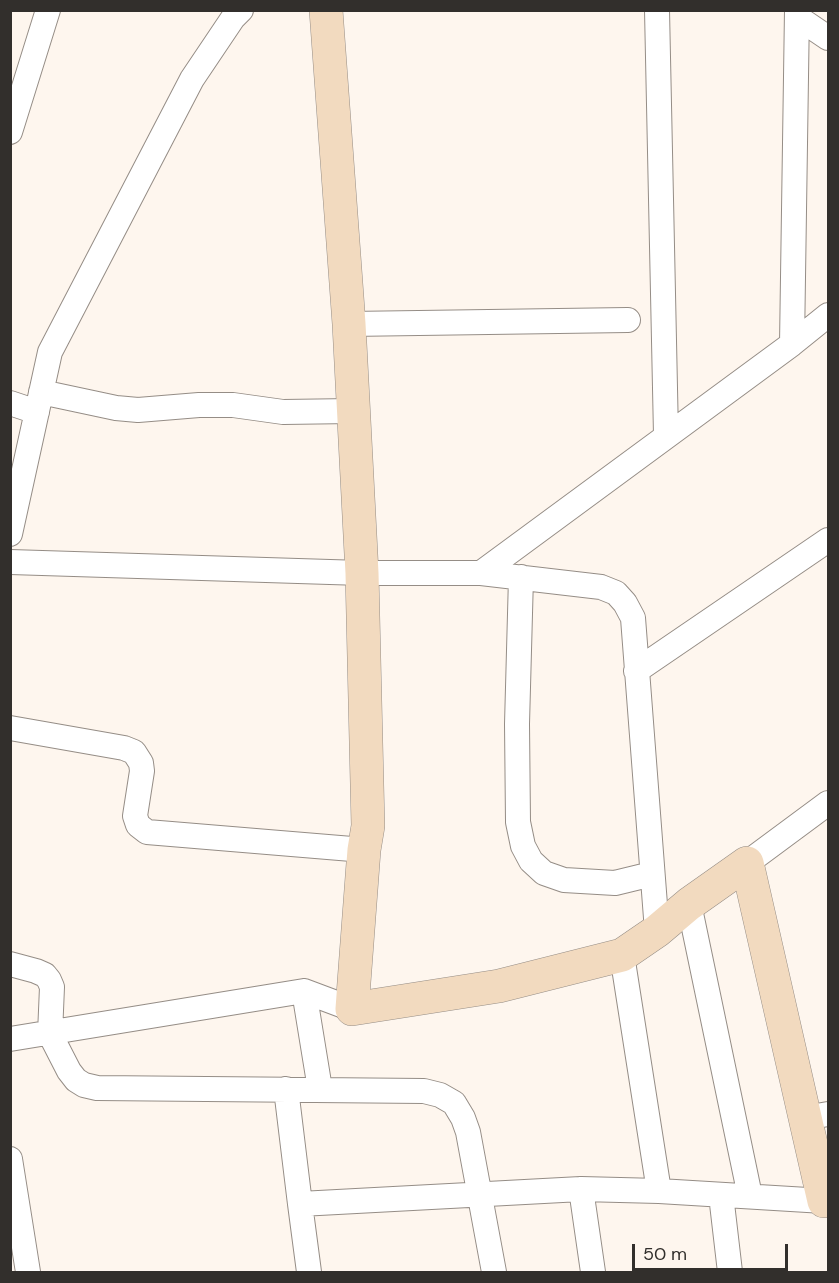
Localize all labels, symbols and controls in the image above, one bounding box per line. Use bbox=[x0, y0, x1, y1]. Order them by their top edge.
scale bar bbox=[635, 1232, 791, 1270]
text: 50 m bbox=[643, 1242, 687, 1266]

